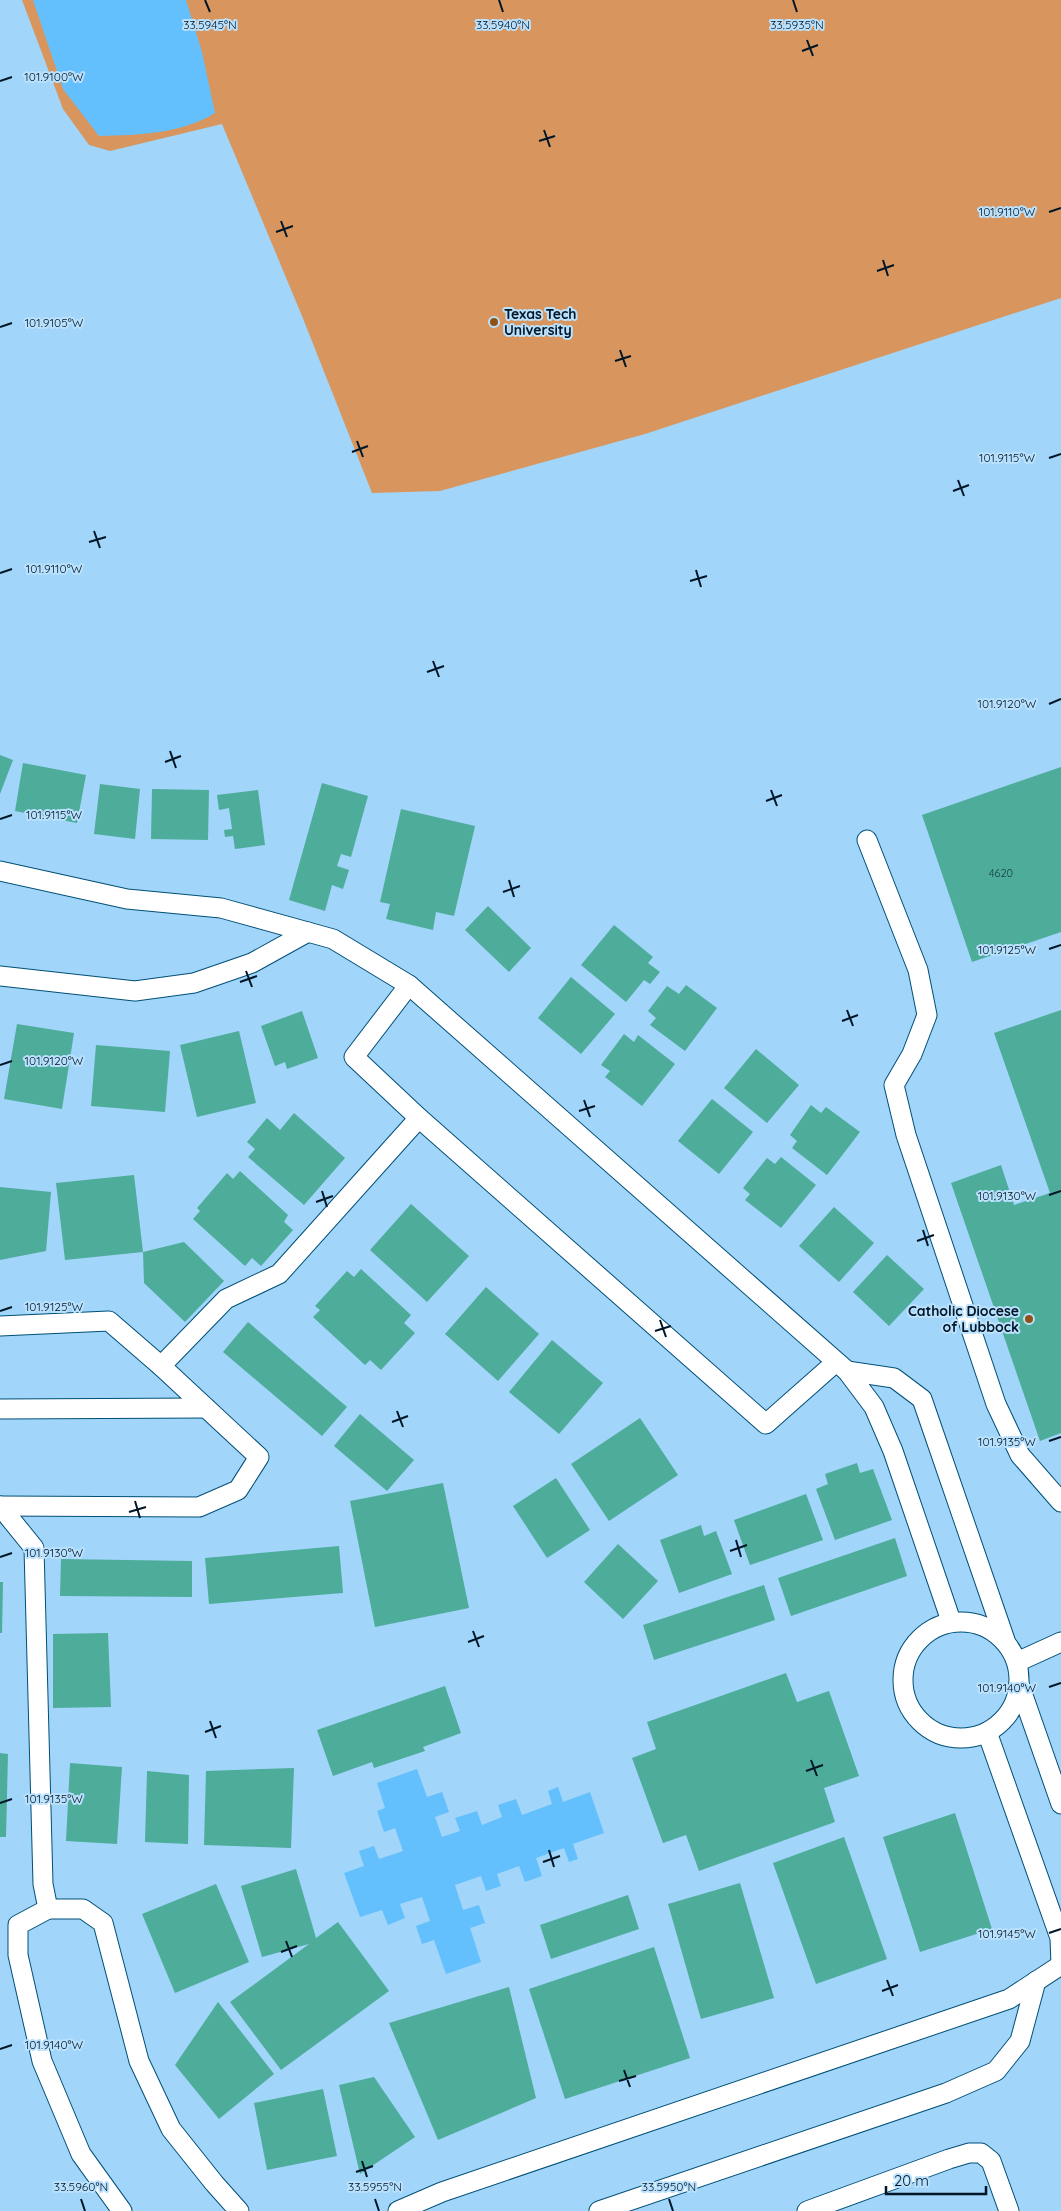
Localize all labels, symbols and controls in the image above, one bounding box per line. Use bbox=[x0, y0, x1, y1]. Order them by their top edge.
text: 33.5945°N bbox=[183, 17, 237, 32]
text: 33.5940°N bbox=[476, 17, 530, 32]
text: 33.5935°N bbox=[770, 17, 824, 32]
text: 101.9100°W bbox=[24, 69, 84, 84]
text: 101.9110°W bbox=[979, 204, 1036, 219]
place label: Texas Tech University bbox=[504, 305, 576, 339]
text: 101.9105°W bbox=[25, 315, 84, 330]
marker: Texas Tech University bbox=[488, 316, 500, 328]
text: 101.9115°W bbox=[979, 450, 1035, 465]
text: 101.9110°W bbox=[26, 561, 83, 576]
text: 101.9120°W bbox=[978, 696, 1037, 711]
text: 101.9115°W bbox=[26, 807, 82, 822]
house number: 4620 bbox=[989, 866, 1013, 880]
text: 101.9125°W bbox=[978, 942, 1036, 957]
text: 101.9120°W bbox=[25, 1053, 84, 1068]
text: 101.9130°W bbox=[978, 1188, 1037, 1203]
text: 101.9125°W bbox=[25, 1299, 83, 1314]
place label: Catholic Diocese of Lubbock bbox=[908, 1302, 1019, 1336]
marker: Catholic Diocese of Lubbock bbox=[1023, 1313, 1035, 1325]
text: 101.9135°W bbox=[978, 1434, 1036, 1449]
text: 101.9130°W bbox=[25, 1545, 84, 1560]
text: 101.9140°W bbox=[978, 1680, 1037, 1695]
text: 101.9135°W bbox=[25, 1791, 83, 1806]
text: 101.9145°W bbox=[978, 1926, 1036, 1941]
text: 101.9140°W bbox=[25, 2037, 84, 2052]
scale bar bbox=[886, 2164, 986, 2196]
text: 20 m bbox=[894, 2171, 929, 2190]
text: 33.5960°N bbox=[54, 2179, 108, 2194]
text: 33.5955°N bbox=[348, 2179, 402, 2194]
text: 33.5950°N bbox=[642, 2179, 696, 2194]

